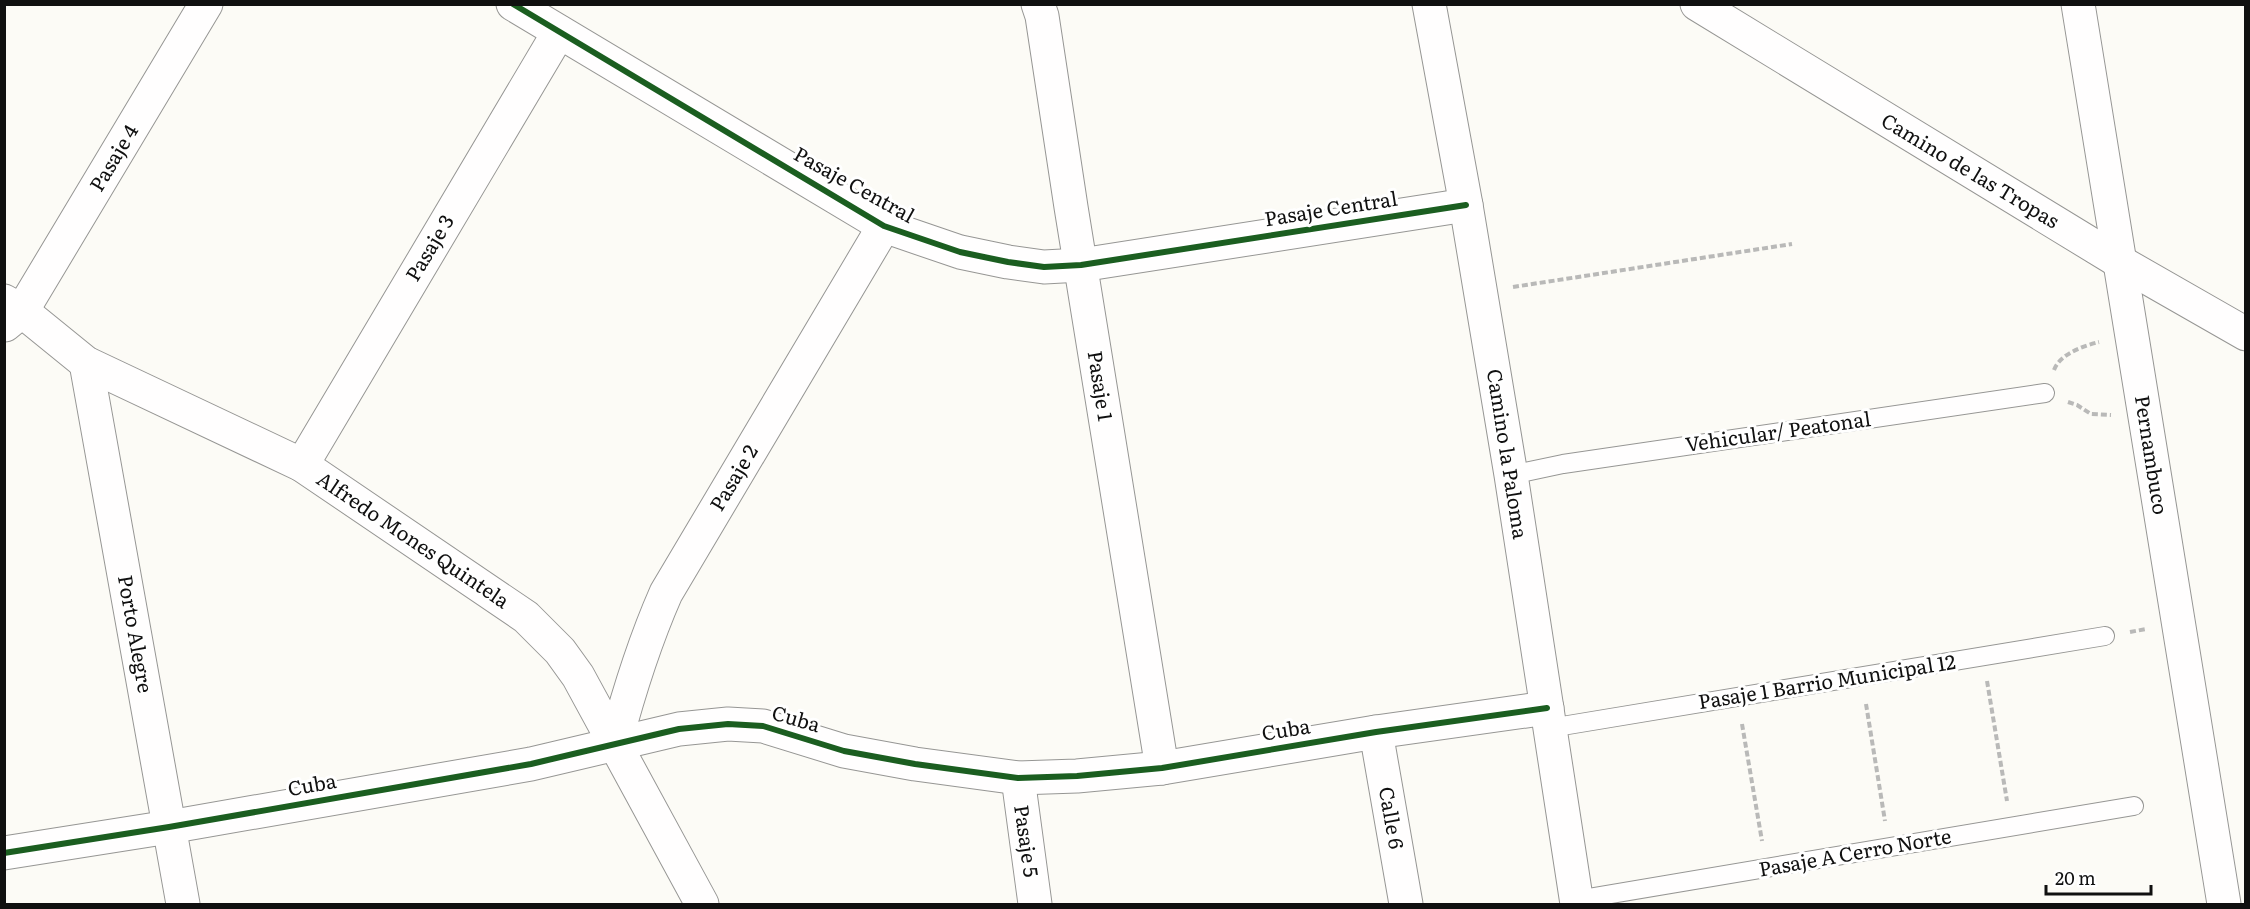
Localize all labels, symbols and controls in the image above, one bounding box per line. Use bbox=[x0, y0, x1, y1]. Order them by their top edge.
street label: Camino de las Tropas bbox=[1876, 104, 2066, 234]
street label: Pasaje 4 bbox=[80, 118, 144, 196]
street label: Pasaje Central bbox=[789, 138, 921, 229]
street label: Pasaje Central bbox=[1262, 182, 1400, 232]
street label: Pasaje 3 bbox=[396, 208, 460, 286]
street label: Pasaje 1 bbox=[1082, 348, 1122, 423]
street label: Camino la Paloma bbox=[1481, 367, 1537, 541]
street label: Pernambuco bbox=[2129, 393, 2177, 517]
street label: Vehicular/ Peatonal bbox=[1683, 402, 1873, 458]
street label: Pasaje 2 bbox=[701, 438, 764, 516]
street label: Alfredo Mones Quintela bbox=[312, 463, 517, 614]
street label: Porto Alegre bbox=[112, 572, 162, 695]
street label: Pasaje 1 Barrio Municipal 12 bbox=[1696, 645, 1958, 715]
street label: Cuba bbox=[769, 696, 824, 738]
street label: Cuba bbox=[1259, 709, 1312, 747]
street label: Cuba bbox=[285, 764, 339, 802]
street label: Calle 6 bbox=[1373, 784, 1413, 851]
street label: Pasaje 5 bbox=[1008, 803, 1048, 879]
street label: Pasaje A Cerro Norte bbox=[1756, 819, 1953, 883]
scale bar bbox=[2046, 858, 2151, 896]
text: 20 m bbox=[2055, 864, 2096, 891]

